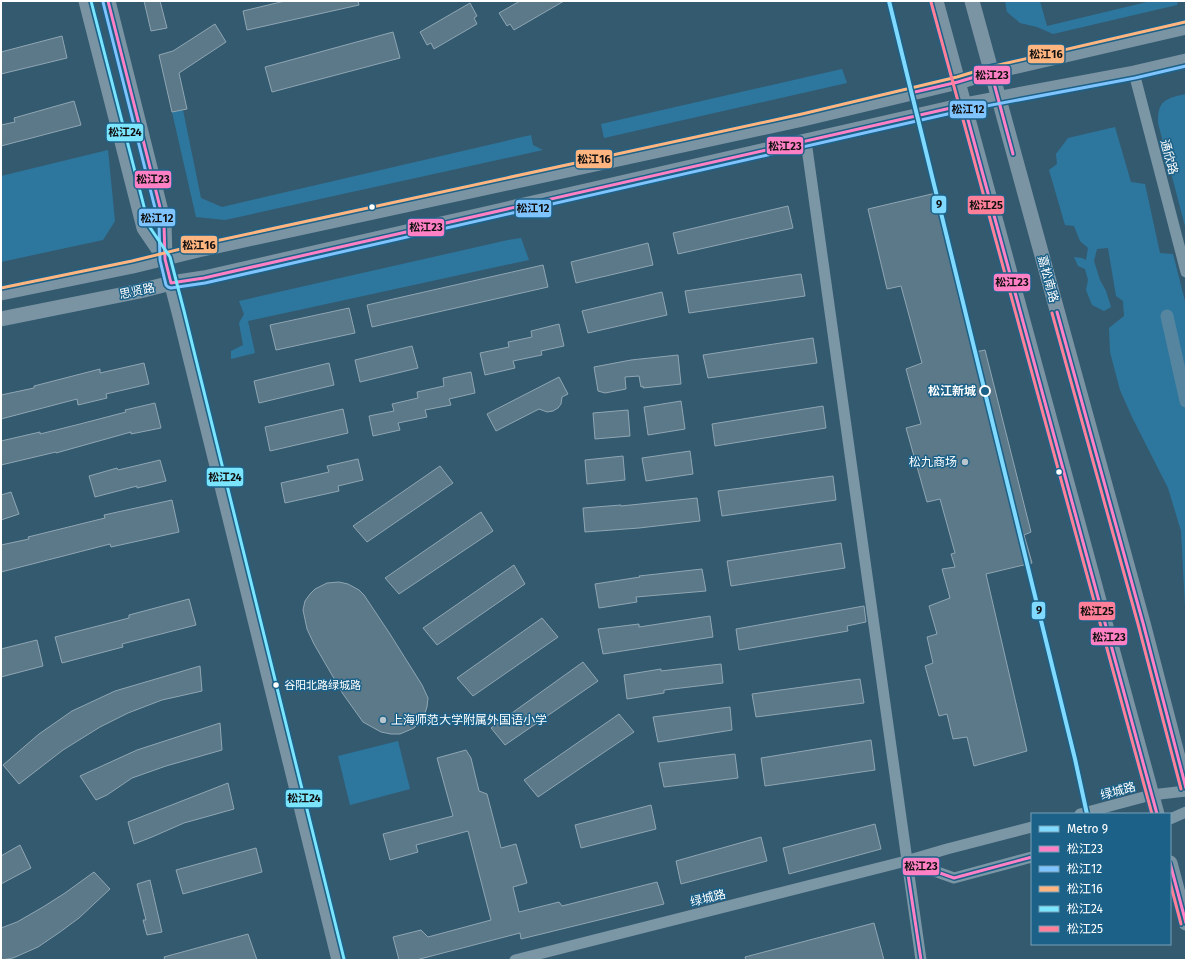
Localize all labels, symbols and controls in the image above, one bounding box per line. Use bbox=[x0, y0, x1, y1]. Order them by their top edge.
line badge: 松江16 bbox=[1027, 44, 1065, 64]
text: 松江16 bbox=[1029, 48, 1063, 61]
line badge: 松江23 bbox=[973, 65, 1011, 85]
text: 松江23 bbox=[975, 69, 1009, 82]
line badge: 松江12 bbox=[949, 100, 987, 119]
text: 松江12 bbox=[952, 103, 985, 116]
line badge: 松江24 bbox=[106, 123, 144, 142]
text: 松江24 bbox=[108, 126, 142, 139]
line badge: 松江23 bbox=[766, 136, 804, 155]
street label: 通欣路 bbox=[1158, 138, 1180, 176]
text: 松江23 bbox=[768, 140, 802, 153]
line badge: 松江16 bbox=[575, 149, 613, 169]
text: 松江16 bbox=[577, 153, 611, 166]
line badge: 松江23 bbox=[134, 170, 172, 189]
text: 松江23 bbox=[136, 173, 170, 186]
line badge: 9 bbox=[931, 195, 947, 214]
line badge: 松江25 bbox=[967, 195, 1005, 215]
text: 9 bbox=[936, 198, 942, 211]
line badge: 松江12 bbox=[515, 199, 552, 218]
text: 松江25 bbox=[969, 199, 1003, 212]
unlabelled marker bbox=[367, 202, 377, 212]
text: 松江12 bbox=[517, 202, 550, 215]
line badge: 松江12 bbox=[138, 208, 176, 227]
text: 松江12 bbox=[141, 212, 174, 225]
line badge: 松江23 bbox=[407, 218, 445, 237]
text: 松江23 bbox=[409, 221, 443, 234]
line badge: 松江16 bbox=[180, 235, 218, 254]
text: 松江16 bbox=[182, 239, 216, 252]
street label: 嘉松南路 bbox=[1035, 254, 1061, 304]
line badge: 松江23 bbox=[993, 273, 1031, 292]
text: 松江23 bbox=[995, 276, 1029, 289]
street label: 思贤路 bbox=[118, 280, 156, 302]
place label: 松江新城 bbox=[928, 384, 976, 398]
marker: 松江新城 bbox=[979, 385, 991, 397]
place label: 松九商场 bbox=[909, 455, 957, 469]
marker: 松九商场 bbox=[960, 457, 970, 467]
line badge: 松江24 bbox=[206, 467, 244, 487]
unlabelled marker bbox=[1054, 467, 1064, 477]
text: 松江24 bbox=[208, 471, 242, 484]
line badge: 9 bbox=[1031, 601, 1046, 620]
line badge: 松江25 bbox=[1078, 601, 1116, 621]
text: 9 bbox=[1036, 604, 1042, 617]
text: 松江25 bbox=[1080, 605, 1114, 618]
line badge: 松江23 bbox=[1090, 627, 1128, 646]
text: 松江23 bbox=[1092, 631, 1126, 644]
place label: 谷阳北路绿城路 bbox=[284, 679, 361, 692]
marker: 谷阳北路绿城路 bbox=[271, 680, 281, 690]
place label: 上海师范大学附属外国语小学 bbox=[391, 713, 547, 727]
marker: 上海师范大学附属外国语小学 bbox=[378, 715, 388, 725]
street label: 绿城路 bbox=[1099, 780, 1137, 802]
line badge: 松江24 bbox=[285, 789, 323, 808]
text: 松江24 bbox=[287, 792, 321, 805]
legend bbox=[1031, 813, 1171, 945]
text: Metro 9 bbox=[1067, 822, 1108, 836]
text: 松江23 bbox=[1067, 842, 1103, 856]
line badge: 松江23 bbox=[902, 857, 940, 876]
text: 松江23 bbox=[904, 860, 938, 873]
text: 松江12 bbox=[1067, 862, 1102, 876]
text: 松江16 bbox=[1067, 882, 1103, 896]
street label: 绿城路 bbox=[689, 887, 727, 909]
text: 松江24 bbox=[1067, 902, 1104, 916]
text: 松江25 bbox=[1067, 922, 1103, 936]

